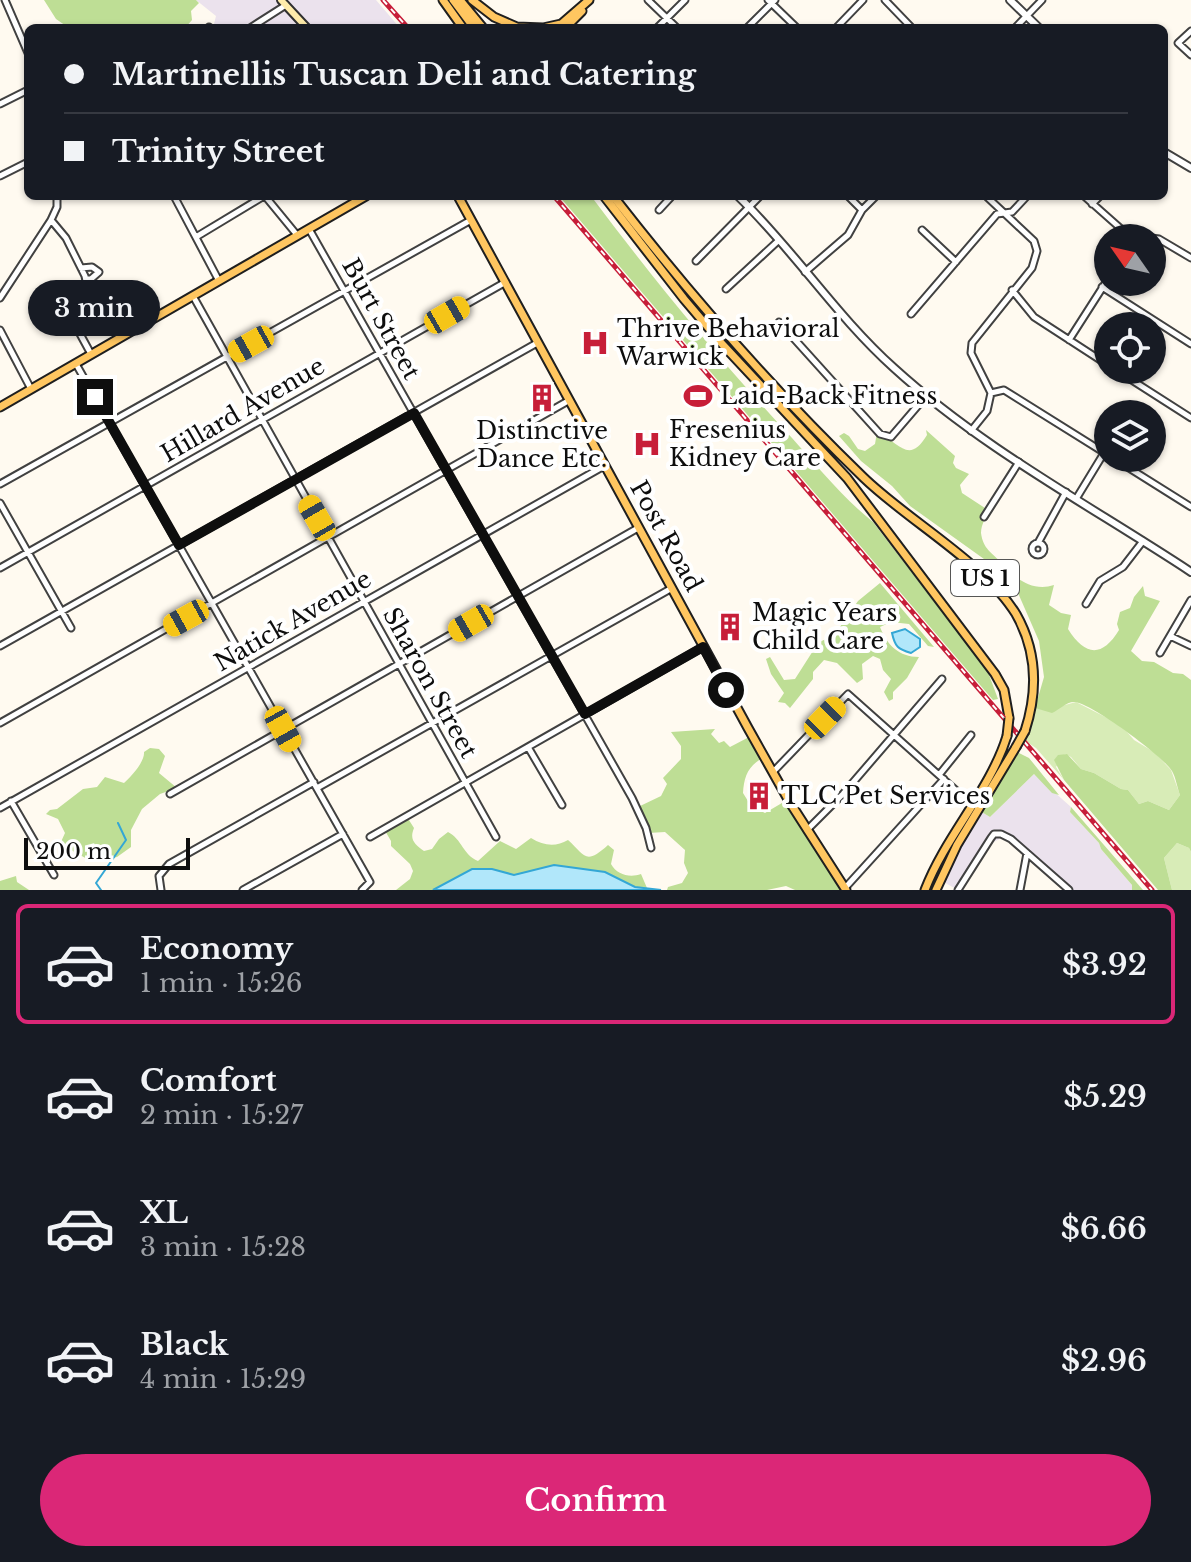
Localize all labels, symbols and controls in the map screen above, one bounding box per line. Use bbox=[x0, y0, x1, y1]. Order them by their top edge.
text: Martinellis Tuscan Deli and Catering bbox=[112, 56, 696, 93]
text: Trinity Street bbox=[112, 133, 325, 170]
north arrow bbox=[1094, 224, 1166, 296]
map controls bbox=[1094, 224, 1166, 472]
street label: Burt Street bbox=[336, 253, 427, 384]
callout: 3 min bbox=[29, 281, 161, 337]
text: 3 min bbox=[54, 292, 134, 324]
car bbox=[420, 293, 474, 337]
button: locate bbox=[1094, 312, 1166, 384]
place label: Thrive Behavioral Warwick bbox=[616, 314, 840, 371]
car bbox=[224, 322, 278, 366]
hospital icon: Thrive Behavioral Warwick bbox=[580, 328, 610, 358]
street label: Hillard Avenue bbox=[156, 351, 330, 468]
route end bbox=[77, 379, 113, 415]
sports icon: Laid-Back Fitness bbox=[683, 381, 713, 411]
place label: Laid-Back Fitness bbox=[720, 381, 937, 410]
building icon: Distinctive Dance Etc. bbox=[527, 383, 557, 413]
button: layers bbox=[1094, 400, 1166, 472]
place label: Fresenius Kidney Care bbox=[669, 415, 821, 472]
place label: Distinctive Dance Etc. bbox=[476, 416, 608, 473]
hospital icon: Fresenius Kidney Care bbox=[632, 429, 662, 459]
street label: Post Road bbox=[624, 475, 709, 596]
car bbox=[295, 491, 339, 545]
road number: US 1 bbox=[951, 560, 1019, 596]
street label: Natick Avenue bbox=[209, 564, 376, 677]
car bbox=[159, 596, 213, 640]
place label: Magic Years Child Care bbox=[752, 598, 897, 655]
car bbox=[444, 601, 498, 645]
street label: Sharon Street bbox=[377, 602, 484, 763]
building icon: Magic Years Child Care bbox=[715, 612, 745, 642]
route start bbox=[708, 672, 744, 708]
car bbox=[800, 692, 850, 744]
car bbox=[261, 702, 305, 756]
building icon: TLC Pet Services bbox=[744, 781, 774, 811]
place label: TLC Pet Services bbox=[781, 781, 990, 810]
scale bar bbox=[24, 834, 190, 870]
text: 200 m bbox=[36, 838, 111, 865]
icon: car bbox=[44, 928, 116, 1000]
text: Economy bbox=[140, 930, 293, 967]
text: $3.92 bbox=[1062, 946, 1147, 983]
text: 1 min · 15:26 bbox=[140, 967, 303, 999]
icon: car bbox=[44, 1060, 116, 1132]
text: Comfort bbox=[140, 1062, 277, 1099]
text: $5.29 bbox=[1063, 1078, 1147, 1115]
text: 2 min · 15:27 bbox=[140, 1099, 303, 1131]
icon: car bbox=[44, 1192, 116, 1264]
text: XL bbox=[140, 1194, 188, 1231]
text: $6.66 bbox=[1061, 1210, 1147, 1247]
text: 3 min · 15:28 bbox=[140, 1231, 306, 1263]
icon: car bbox=[44, 1324, 116, 1396]
text: Black bbox=[140, 1326, 228, 1363]
text: $2.96 bbox=[1061, 1342, 1147, 1379]
text: 4 min · 15:29 bbox=[140, 1363, 306, 1395]
button: Confirm bbox=[40, 1454, 1151, 1546]

